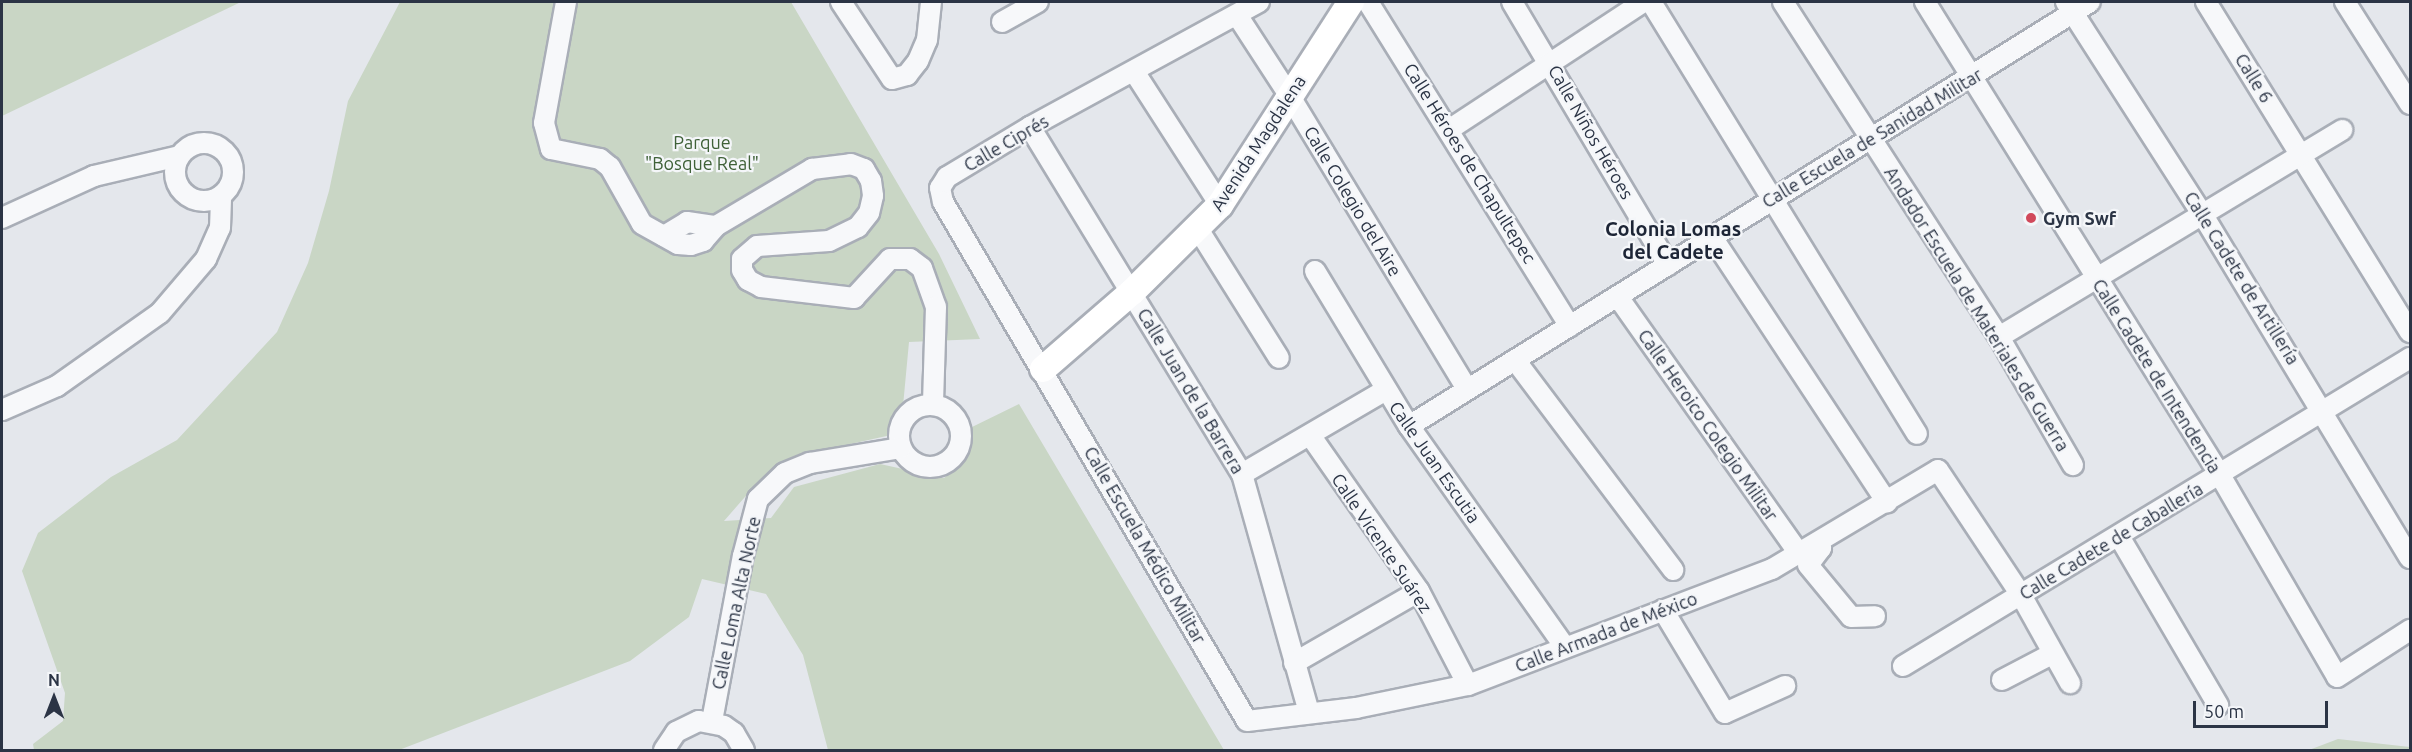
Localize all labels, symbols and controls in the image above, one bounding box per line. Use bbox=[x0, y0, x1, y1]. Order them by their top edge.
street label: Calle 6 bbox=[2231, 49, 2277, 107]
street label: Calle Héroes de Chapultepec bbox=[1399, 59, 1541, 267]
street label: Calle Niños Héroes bbox=[1544, 61, 1638, 203]
street label: Calle Escuela de Sanidad Militar bbox=[1758, 64, 1986, 212]
street label: Avenida Magdalena bbox=[1206, 71, 1310, 215]
street label: Calle Ciprés bbox=[960, 110, 1052, 176]
street label: Calle Colegio del Aire bbox=[1300, 122, 1406, 280]
park label: Parque "Bosque Real" bbox=[645, 132, 759, 174]
street label: Andador Escuela de Materiales de Guerra bbox=[1880, 163, 2074, 455]
street label: Calle Cadete de Artillería bbox=[2180, 187, 2304, 369]
place label: Gym Swf bbox=[2043, 207, 2116, 229]
marker: Gym Swf bbox=[2024, 211, 2038, 225]
district label: Colonia Lomas del Cadete bbox=[1605, 216, 1741, 263]
street label: Calle Cadete de Intendencia bbox=[2088, 275, 2226, 477]
street label: Calle Juan de la Barrera bbox=[1133, 304, 1249, 478]
street label: Calle Heroico Colegio Militar bbox=[1634, 325, 1782, 525]
street label: Calle Juan Escutia bbox=[1385, 397, 1485, 527]
street label: Calle Escuela Médico Militar bbox=[1080, 443, 1210, 647]
street label: Calle Vicente Suárez bbox=[1327, 469, 1437, 617]
street label: Calle Cadete de Caballería bbox=[2015, 478, 2207, 604]
street label: Calle Loma Alta Norte bbox=[707, 514, 765, 692]
street label: Calle Armada de México bbox=[1512, 587, 1700, 677]
north arrow bbox=[24, 668, 84, 728]
text: N bbox=[48, 671, 60, 689]
scale bar bbox=[2196, 689, 2331, 727]
text: 50 m bbox=[2204, 701, 2244, 721]

